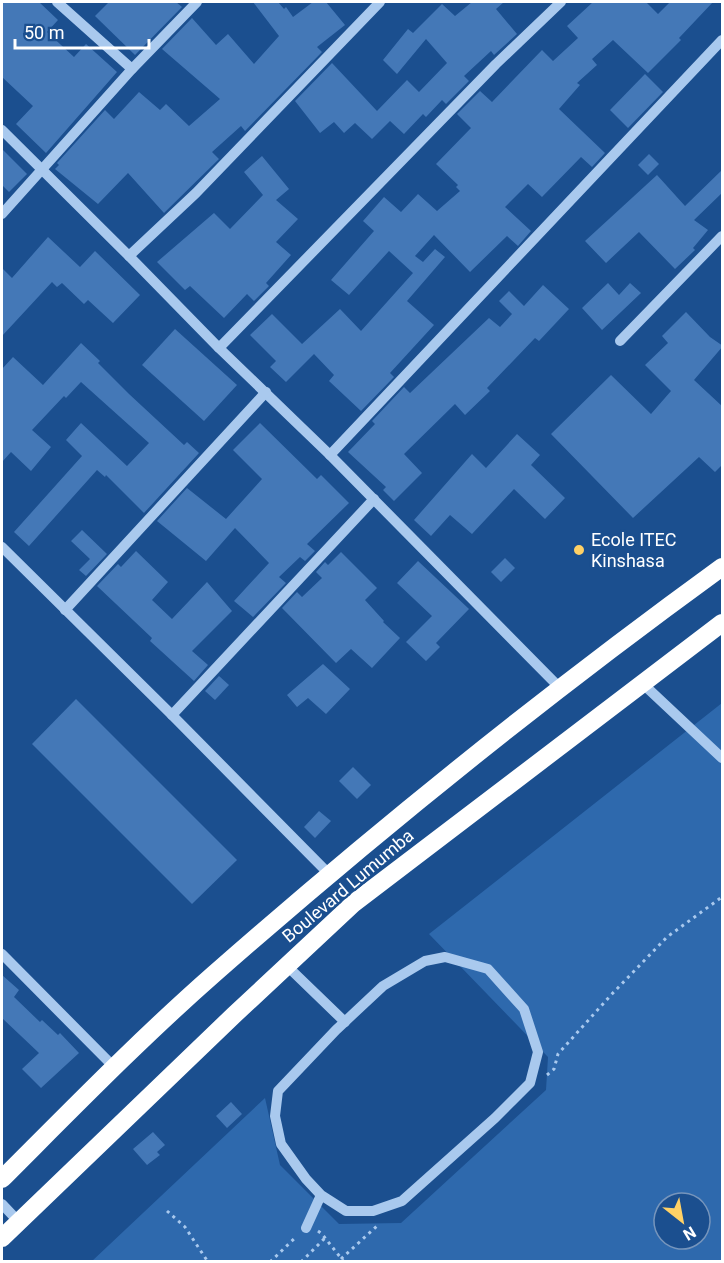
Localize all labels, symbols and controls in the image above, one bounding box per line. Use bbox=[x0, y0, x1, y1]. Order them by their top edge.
scale bar bbox=[15, 12, 148, 50]
text: 50 m bbox=[24, 22, 64, 43]
place label: Ecole ITEC Kinshasa bbox=[591, 529, 676, 571]
marker: Ecole ITEC Kinshasa bbox=[572, 543, 586, 557]
street label: Boulevard Lumumba bbox=[278, 825, 418, 947]
north arrow bbox=[652, 1191, 712, 1251]
text: N bbox=[680, 1222, 699, 1244]

